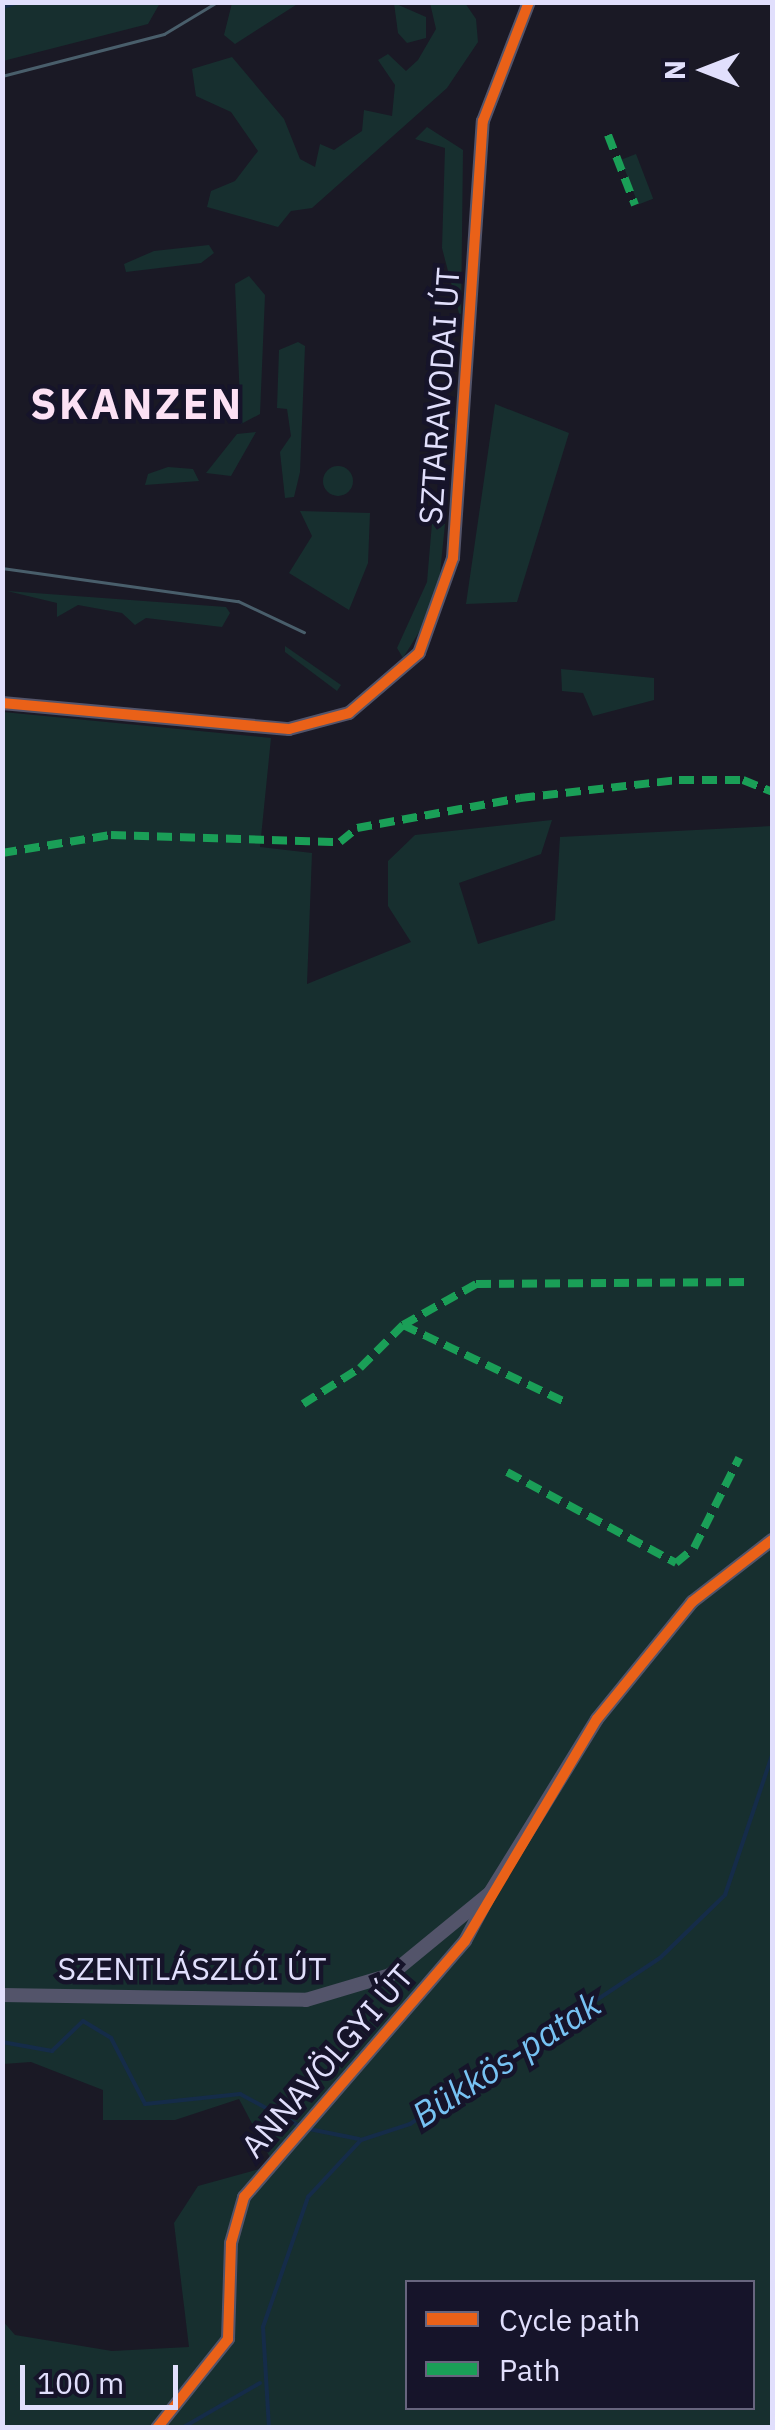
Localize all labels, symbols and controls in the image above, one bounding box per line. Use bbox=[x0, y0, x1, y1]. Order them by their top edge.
north arrow bbox=[655, 20, 755, 120]
text: N bbox=[656, 60, 693, 80]
street label: SZTARAVODAI ÚT bbox=[411, 266, 467, 526]
district label: SKANZEN bbox=[30, 379, 244, 429]
street label: SZENTLÁSZLÓI ÚT bbox=[57, 1949, 327, 1987]
street label: ANNAVÖLGYI ÚT bbox=[233, 1957, 421, 2165]
water label: Bükkös-patak bbox=[404, 1983, 608, 2135]
legend bbox=[405, 2280, 755, 2410]
text: Cycle path bbox=[499, 2300, 640, 2339]
scale bar bbox=[25, 2345, 182, 2407]
text: Path bbox=[499, 2350, 560, 2389]
text: 100 m bbox=[37, 2363, 124, 2402]

